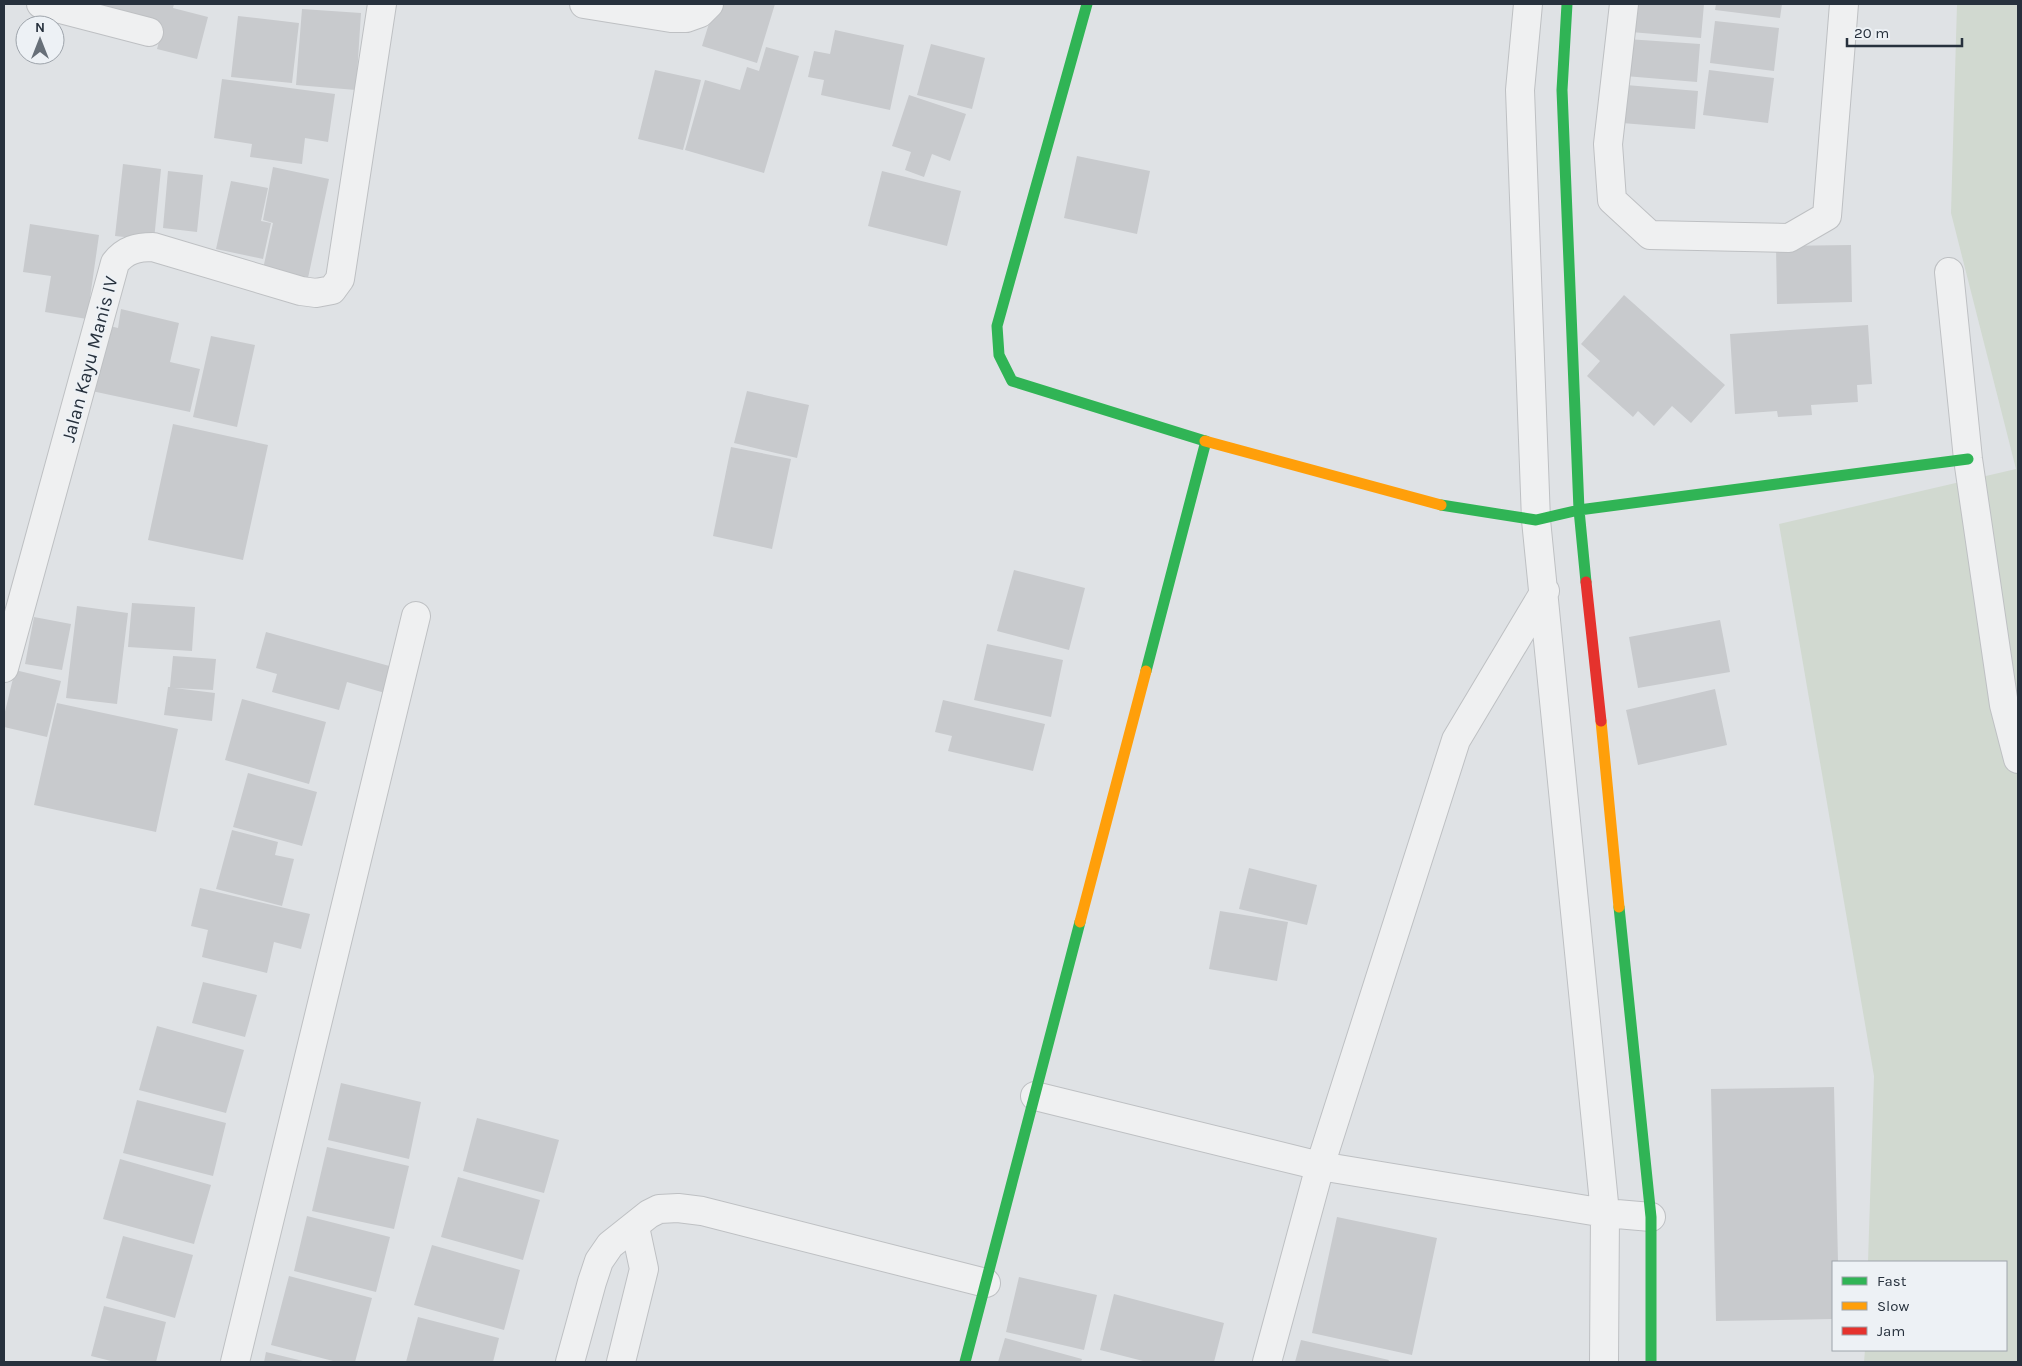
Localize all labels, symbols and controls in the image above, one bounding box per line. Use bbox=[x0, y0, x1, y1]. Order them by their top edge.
north arrow bbox=[15, 15, 65, 65]
scale bar bbox=[1847, 15, 1962, 47]
text: N bbox=[35, 19, 45, 36]
text: 20 m bbox=[1854, 24, 1889, 42]
street label: Jalan Kayu Manis IV bbox=[57, 274, 123, 445]
legend bbox=[1832, 1261, 2007, 1351]
text: Fast bbox=[1877, 1272, 1907, 1290]
text: Slow bbox=[1877, 1297, 1909, 1315]
text: Jam bbox=[1877, 1322, 1905, 1340]

